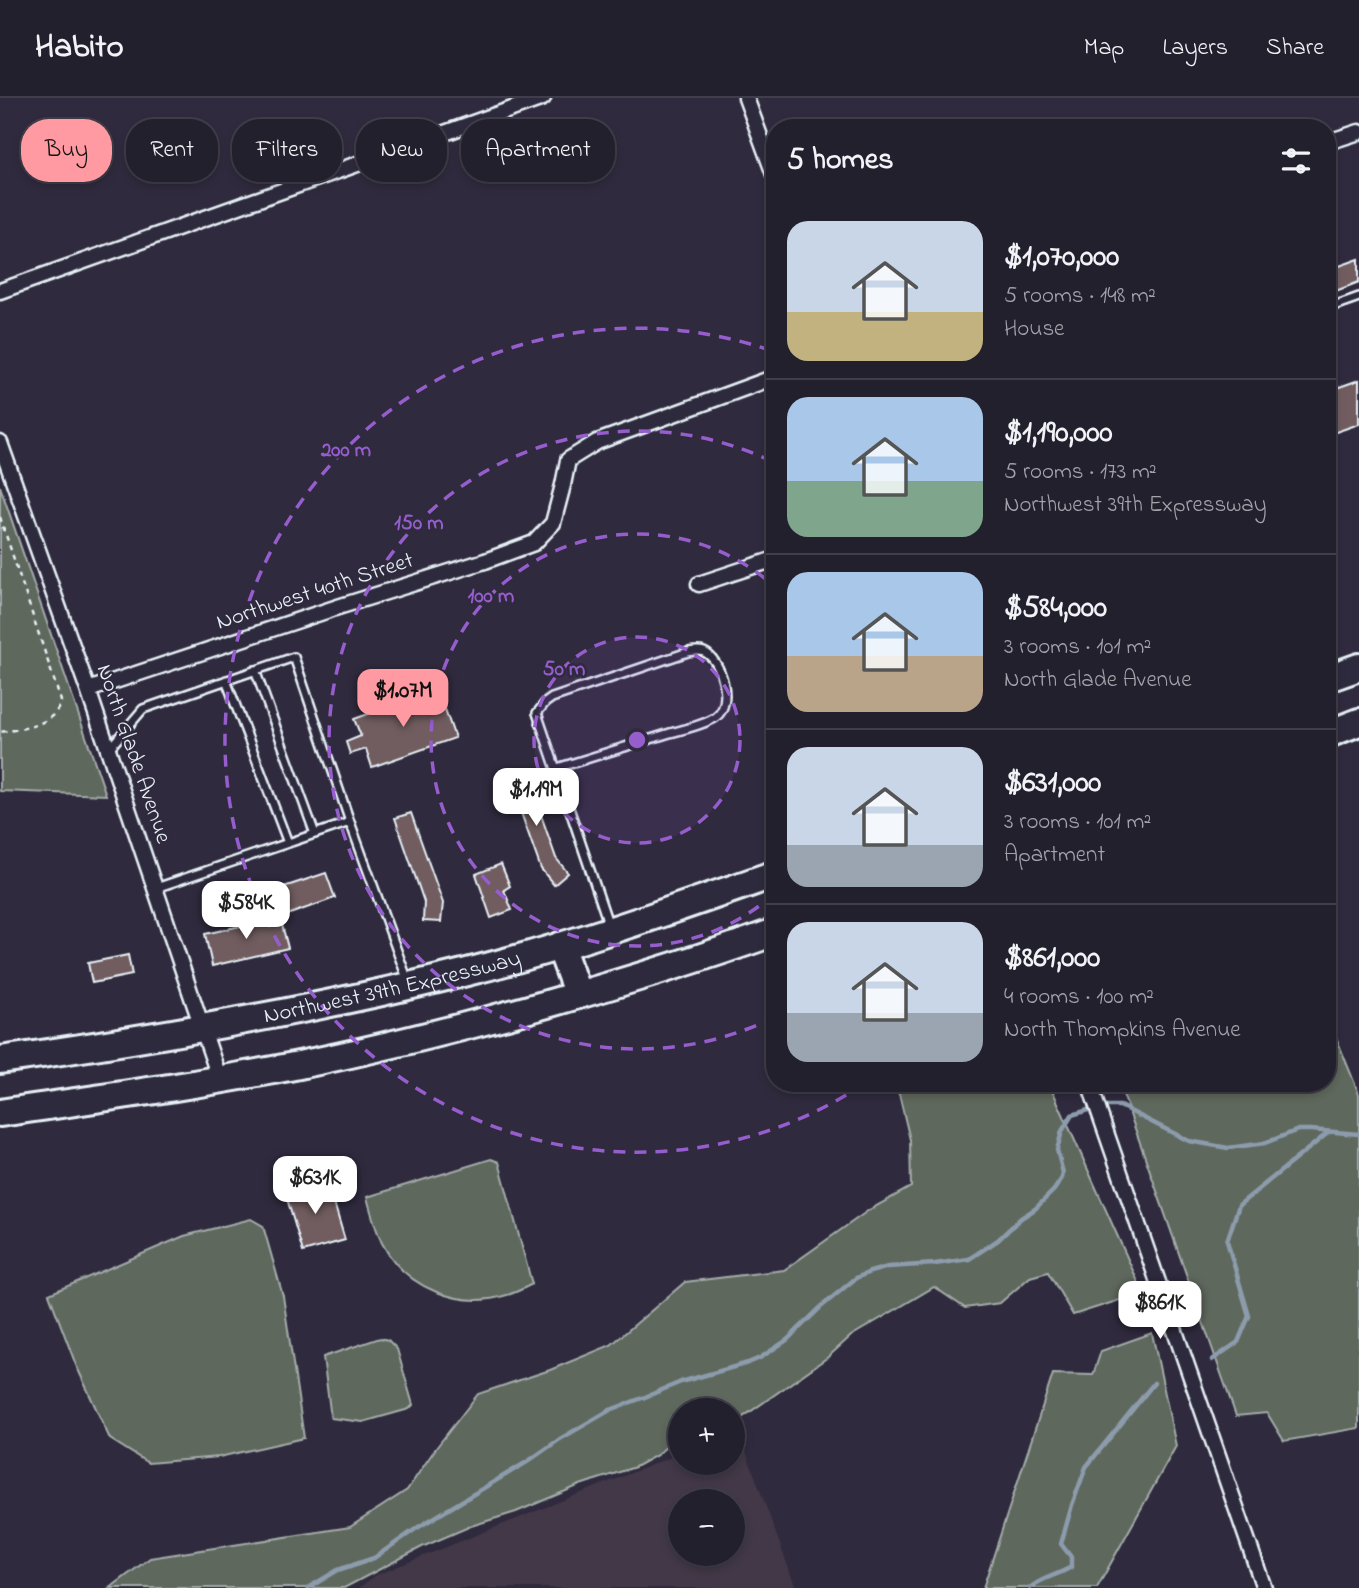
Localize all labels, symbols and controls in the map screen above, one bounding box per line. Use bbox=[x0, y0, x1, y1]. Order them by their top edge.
text: Habito bbox=[35, 24, 124, 72]
text: Map bbox=[1084, 31, 1124, 66]
text: Layers bbox=[1162, 31, 1228, 66]
text: Share bbox=[1266, 31, 1324, 66]
chip: Buy bbox=[21, 119, 112, 182]
chip: Rent bbox=[126, 119, 218, 182]
chip: Filters bbox=[232, 119, 342, 182]
chip: New bbox=[356, 119, 447, 182]
chip: Apartment bbox=[461, 119, 615, 182]
text: 5 homes bbox=[787, 139, 894, 183]
icon: filters bbox=[1277, 142, 1315, 180]
text: $1,070,000 bbox=[1004, 236, 1119, 280]
icon: home bbox=[843, 249, 927, 333]
text: 5 rooms · 148 m² bbox=[1004, 280, 1156, 313]
text: House bbox=[1004, 313, 1064, 346]
text: $1,190,000 bbox=[1004, 412, 1112, 456]
icon: home bbox=[843, 425, 927, 509]
text: 200 m bbox=[320, 436, 371, 466]
text: 5 rooms · 173 m² bbox=[1004, 456, 1157, 489]
text: Northwest 39th Expressway bbox=[1004, 489, 1267, 522]
text: 150 m bbox=[394, 509, 444, 539]
street label: Northwest 40th Street bbox=[212, 544, 418, 639]
text: 100 m bbox=[468, 582, 514, 612]
text: $584,000 bbox=[1004, 587, 1107, 631]
icon: home bbox=[843, 600, 927, 684]
text: 3 rooms · 101 m² bbox=[1004, 631, 1151, 664]
text: 50 m bbox=[543, 655, 585, 685]
street label: North Glade Avenue bbox=[87, 660, 179, 849]
text: North Glade Avenue bbox=[1004, 664, 1191, 697]
pin: $1.07M bbox=[346, 670, 460, 729]
text: $1.07M bbox=[373, 675, 433, 708]
centre of rings bbox=[625, 728, 649, 752]
text: $631,000 bbox=[1004, 762, 1101, 806]
pin: $1.19M bbox=[479, 768, 593, 828]
text: $1.19M bbox=[509, 774, 563, 807]
icon: home bbox=[843, 775, 927, 859]
text: 3 rooms · 101 m² bbox=[1004, 806, 1151, 839]
text: Apartment bbox=[1004, 839, 1105, 872]
pin: $584K bbox=[197, 882, 295, 941]
text: $584K bbox=[218, 887, 274, 920]
text: $861,000 bbox=[1004, 937, 1100, 981]
street label: Northwest 39th Expressway bbox=[261, 942, 525, 1033]
icon: home bbox=[843, 950, 927, 1034]
text: 4 rooms · 100 m² bbox=[1004, 981, 1154, 1014]
text: North Thompkins Avenue bbox=[1004, 1014, 1241, 1047]
pin: $631K bbox=[266, 1156, 364, 1216]
text: $631K bbox=[289, 1162, 341, 1195]
pin: $861K bbox=[1111, 1282, 1209, 1341]
text: $861K bbox=[1134, 1287, 1186, 1320]
map controls bbox=[668, 1398, 745, 1566]
button: + bbox=[668, 1398, 745, 1475]
button: − bbox=[668, 1489, 745, 1566]

